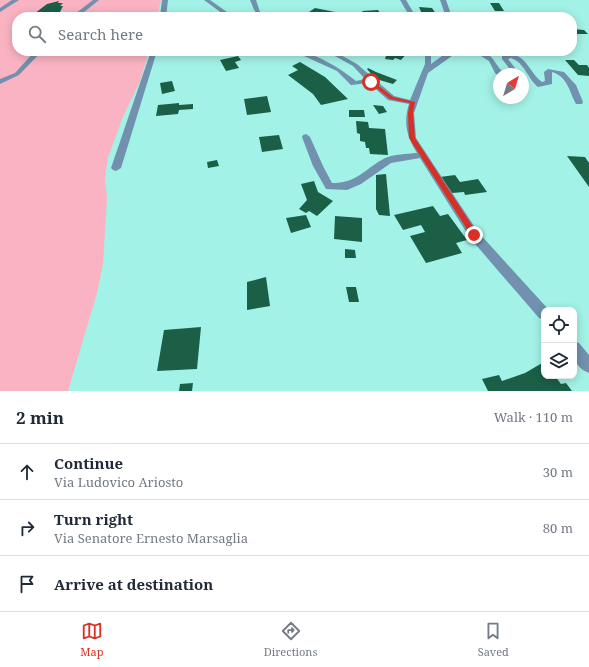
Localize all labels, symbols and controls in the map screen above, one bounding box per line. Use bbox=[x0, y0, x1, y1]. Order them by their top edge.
search box bbox=[12, 12, 577, 56]
icon: search bbox=[26, 23, 48, 45]
text: Search here bbox=[58, 24, 143, 44]
north arrow bbox=[493, 68, 529, 104]
route start bbox=[362, 73, 380, 91]
route end bbox=[465, 226, 483, 244]
map controls bbox=[541, 307, 577, 379]
button: locate bbox=[541, 307, 577, 343]
button: layers bbox=[541, 343, 577, 379]
text: 2 min bbox=[16, 406, 64, 429]
text: Walk · 110 m bbox=[494, 408, 573, 426]
text: Continue bbox=[54, 453, 123, 473]
icon: ahead bbox=[16, 461, 38, 483]
text: 30 m bbox=[543, 463, 573, 481]
text: Via Ludovico Ariosto bbox=[54, 473, 183, 491]
text: Turn right bbox=[54, 509, 133, 529]
icon: right bbox=[16, 517, 38, 539]
text: 80 m bbox=[543, 519, 573, 537]
text: Via Senatore Ernesto Marsaglia bbox=[54, 529, 248, 547]
icon: arrive bbox=[16, 573, 38, 595]
text: Arrive at destination bbox=[54, 574, 213, 594]
tab: Map bbox=[80, 620, 103, 659]
tab: Directions bbox=[264, 620, 317, 659]
tab: Saved bbox=[478, 620, 509, 659]

